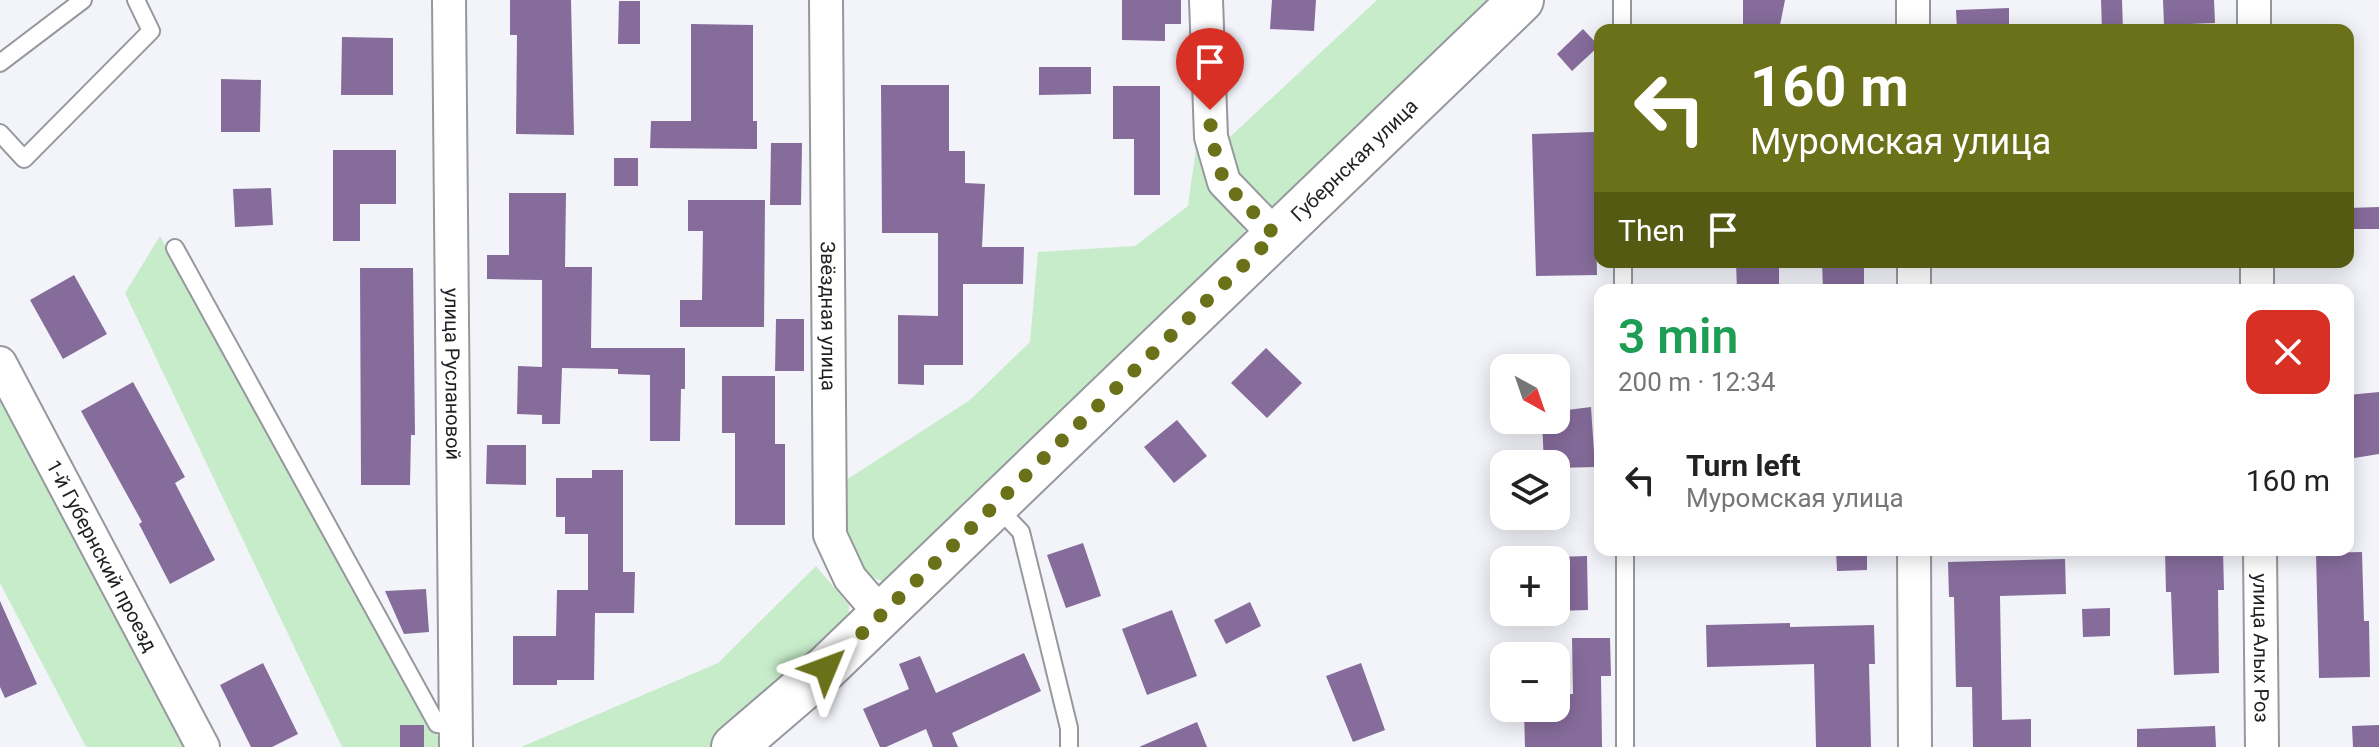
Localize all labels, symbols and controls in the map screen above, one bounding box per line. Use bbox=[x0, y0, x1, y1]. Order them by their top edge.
pin bbox=[1176, 28, 1244, 110]
icon: arrive bbox=[1188, 40, 1232, 84]
text: 160 m bbox=[1750, 54, 1909, 120]
icon: left bbox=[1618, 56, 1722, 160]
street label: Губернская улица bbox=[1286, 94, 1423, 227]
text: Муромская улица bbox=[1750, 121, 2051, 163]
icon: arrive bbox=[1701, 208, 1745, 252]
text: Then bbox=[1618, 213, 1685, 248]
street label: Звёздная улица bbox=[816, 241, 841, 391]
street label: улица Руслановой bbox=[440, 288, 465, 460]
text: 3 min bbox=[1618, 308, 1738, 365]
button: close bbox=[2246, 310, 2330, 394]
north arrow bbox=[1490, 354, 1570, 434]
map controls bbox=[1490, 354, 1570, 722]
text: 200 m · 12:34 bbox=[1618, 367, 1776, 397]
text: Turn left bbox=[1686, 448, 1801, 483]
button: layers bbox=[1490, 450, 1570, 530]
street label: 1-й Губернский проезд bbox=[41, 456, 162, 656]
icon: left bbox=[1618, 458, 1662, 502]
text: 160 m bbox=[2246, 463, 2330, 498]
text: Муромская улица bbox=[1686, 483, 1904, 513]
button: + bbox=[1490, 546, 1570, 626]
street label: улица Алых Роз bbox=[2248, 573, 2274, 723]
position arrow bbox=[784, 626, 868, 710]
button: − bbox=[1490, 642, 1570, 722]

